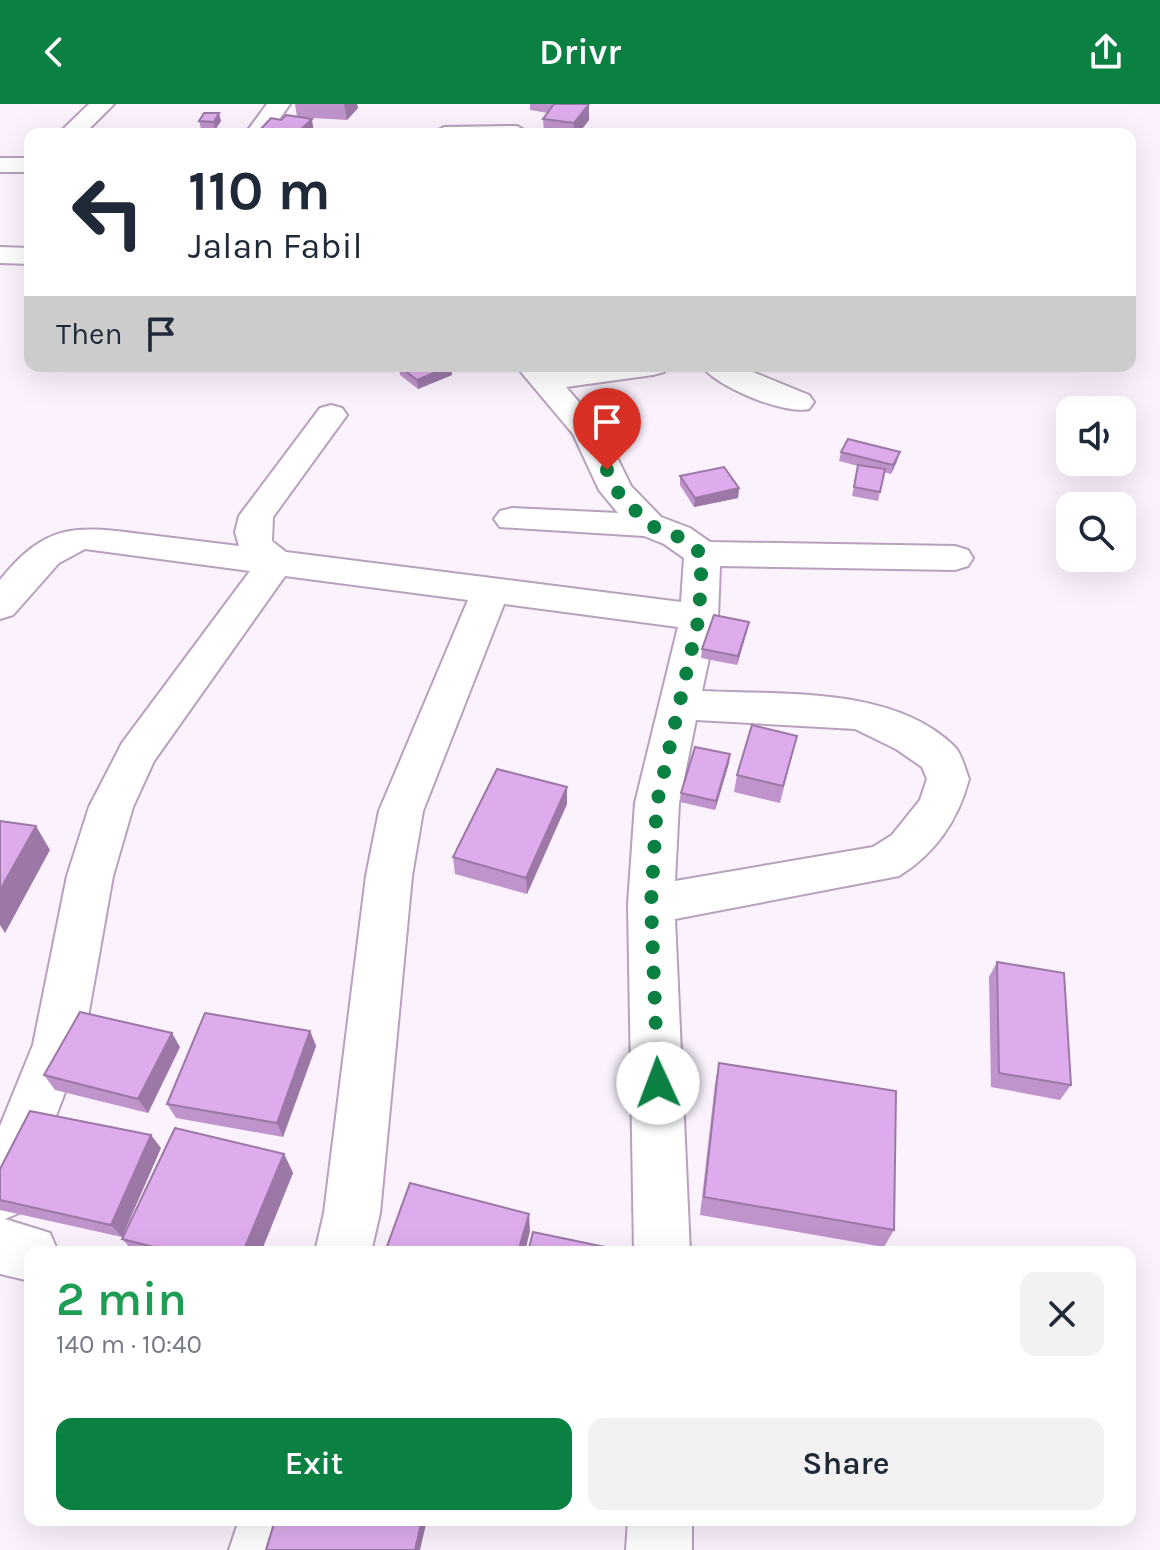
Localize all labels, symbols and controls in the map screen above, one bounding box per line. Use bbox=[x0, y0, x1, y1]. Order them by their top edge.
icon: back bbox=[32, 30, 76, 74]
icon: share bbox=[1084, 30, 1128, 74]
text: Drivr bbox=[539, 31, 621, 73]
text: 110 m bbox=[188, 158, 331, 223]
icon: left bbox=[56, 160, 160, 264]
text: Jalan Fabil bbox=[188, 225, 362, 267]
icon: arrive bbox=[139, 312, 183, 356]
text: Then bbox=[56, 316, 123, 352]
pin bbox=[573, 388, 641, 470]
map controls bbox=[1056, 396, 1136, 572]
button: sound bbox=[1056, 396, 1136, 476]
icon: arrive bbox=[585, 400, 629, 444]
button: search bbox=[1056, 492, 1136, 572]
position arrow bbox=[616, 1041, 700, 1125]
text: 2 min bbox=[56, 1271, 187, 1327]
button: close bbox=[1020, 1272, 1104, 1356]
text: 140 m · 10:40 bbox=[56, 1329, 202, 1360]
button: Exit bbox=[56, 1418, 572, 1510]
button: Share bbox=[588, 1418, 1104, 1510]

